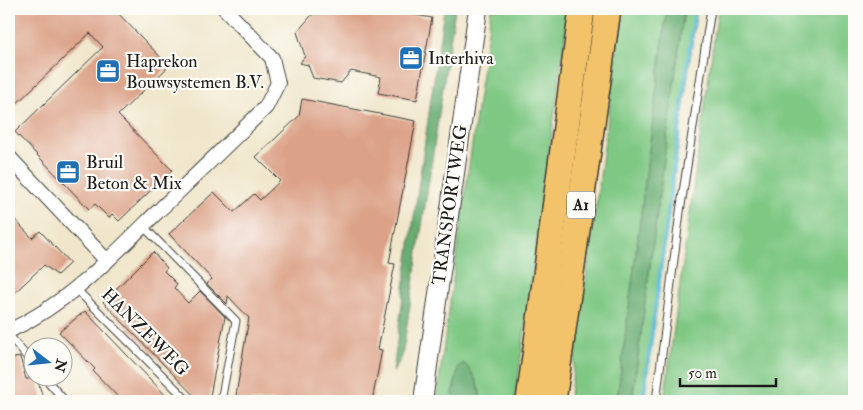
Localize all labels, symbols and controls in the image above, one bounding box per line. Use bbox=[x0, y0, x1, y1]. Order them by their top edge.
office icon: Interhiva bbox=[398, 45, 424, 71]
place label: Interhiva bbox=[428, 47, 494, 70]
place label: Haprekon Bouwsystemen B.V. bbox=[126, 50, 264, 94]
office icon: Haprekon Bouwsystemen B.V. bbox=[95, 58, 121, 84]
street label: TRANSPORTWEG bbox=[427, 124, 473, 286]
place label: Bruil Beton & Mix bbox=[86, 151, 182, 195]
office icon: Bruil Beton & Mix bbox=[55, 159, 81, 185]
road number: A1 bbox=[567, 192, 595, 218]
street label: HANZEWEG bbox=[96, 283, 194, 381]
north arrow bbox=[22, 338, 72, 388]
scale bar bbox=[680, 355, 777, 387]
text: N bbox=[50, 356, 70, 374]
text: 50 m bbox=[688, 364, 717, 383]

